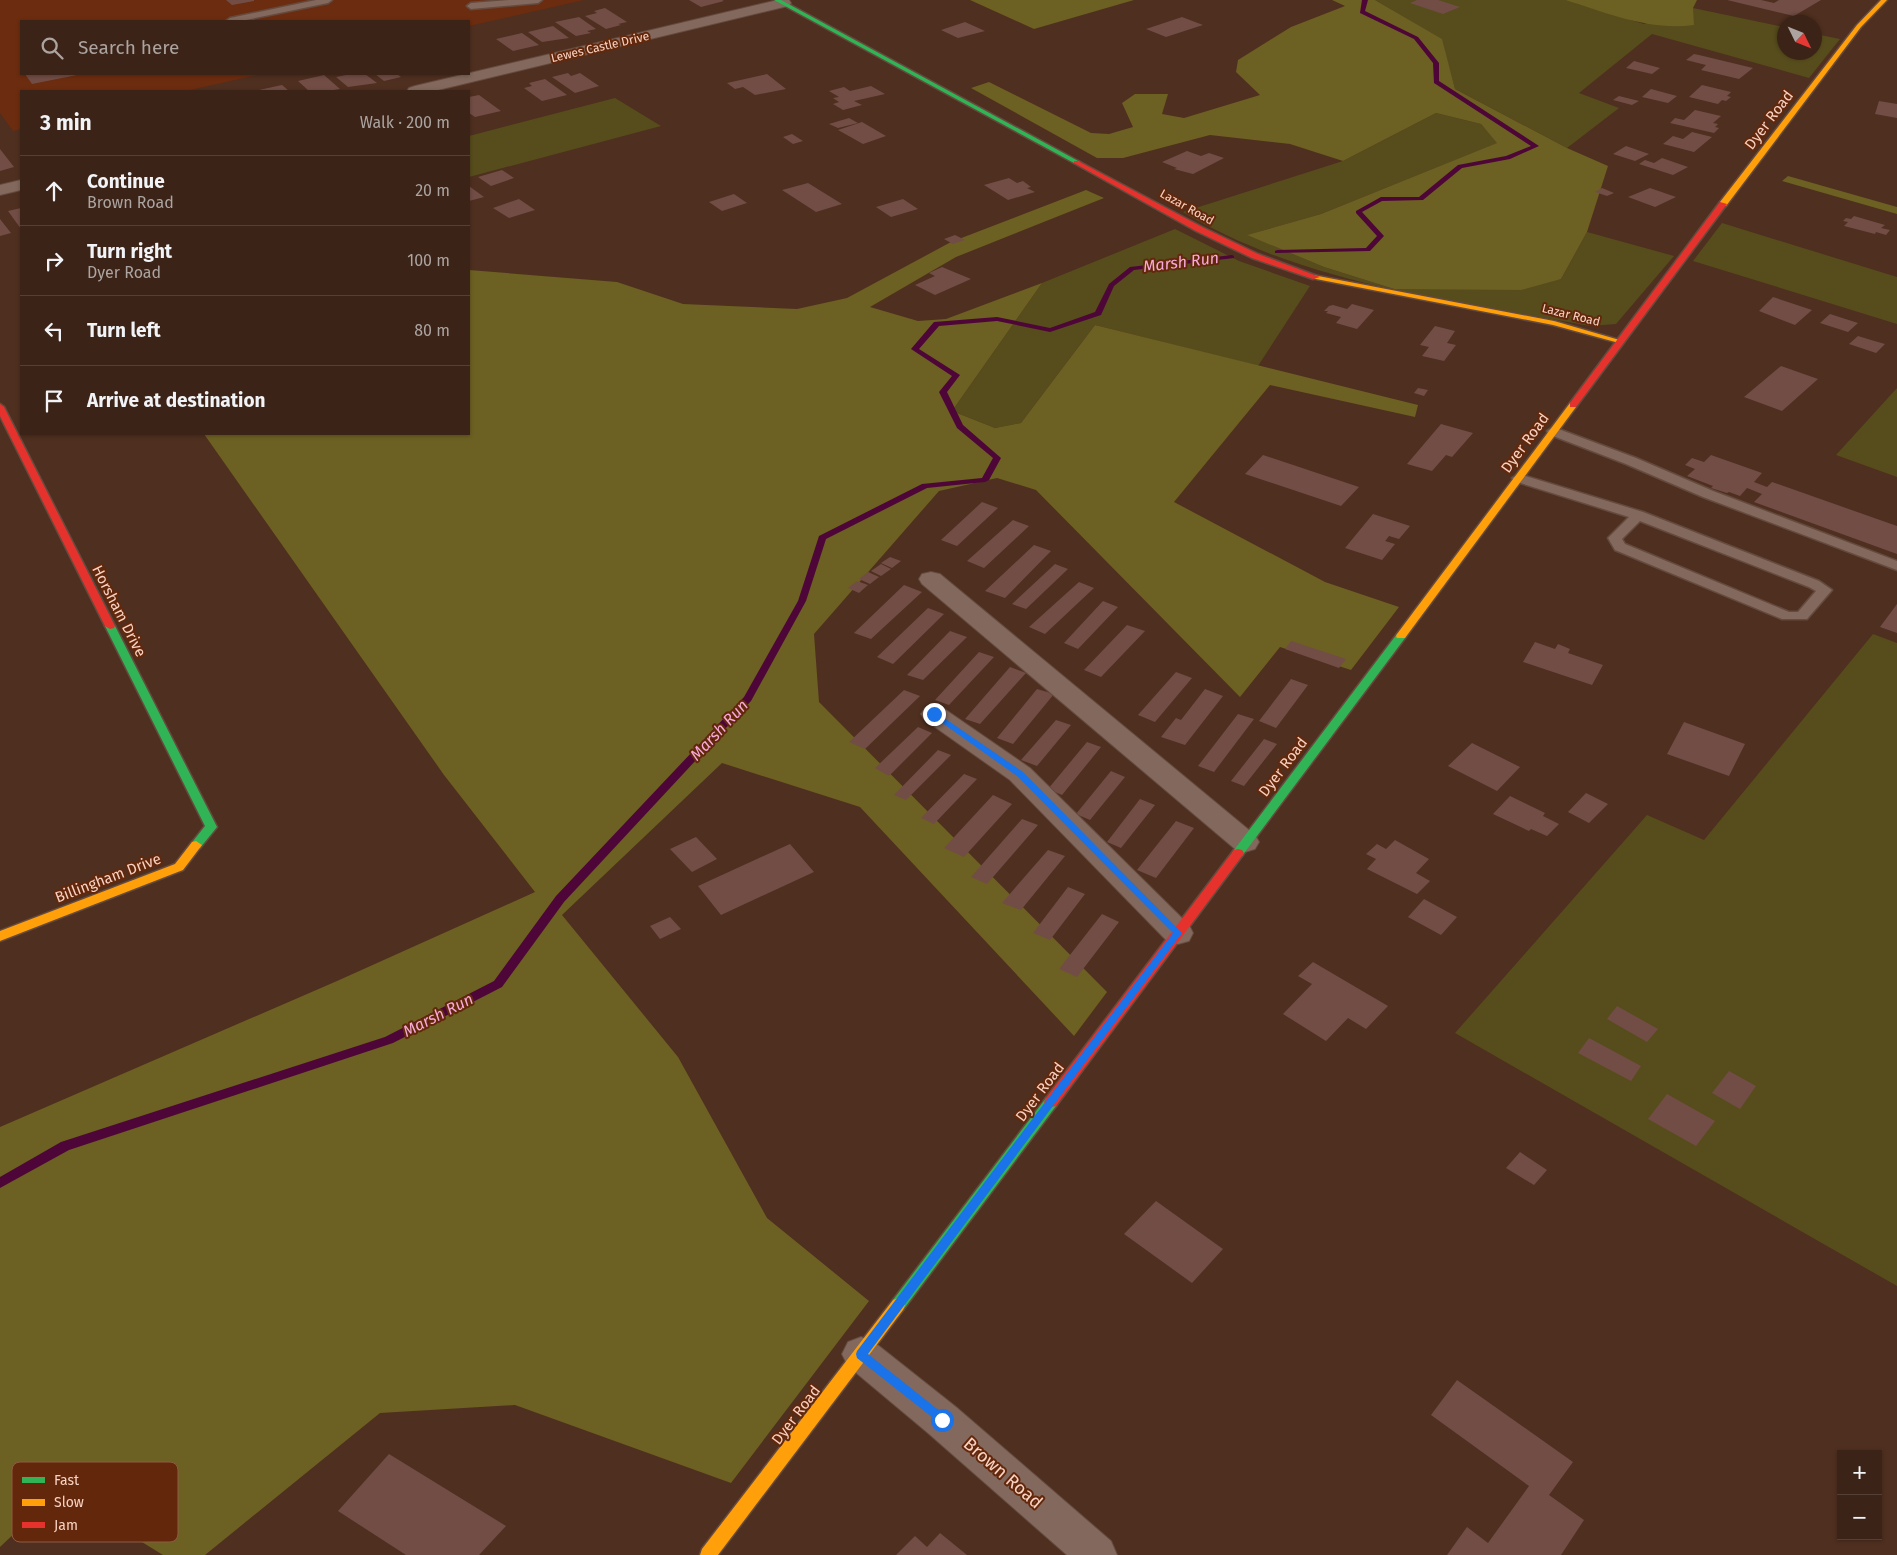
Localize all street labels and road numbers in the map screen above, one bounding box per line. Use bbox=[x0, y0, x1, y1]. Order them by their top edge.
street label: Lewes Castle Drive bbox=[550, 29, 650, 65]
street label: Dyer Road bbox=[1741, 87, 1797, 153]
street label: Lazar Road bbox=[1158, 186, 1216, 228]
street label: Lazar Road bbox=[1540, 301, 1602, 329]
street label: Dyer Road bbox=[1497, 410, 1553, 476]
street label: Horsham Drive bbox=[88, 562, 150, 660]
street label: Dyer Road bbox=[1255, 734, 1311, 800]
street label: Billingham Drive bbox=[53, 850, 163, 906]
street label: Dyer Road bbox=[1012, 1059, 1068, 1125]
street label: Dyer Road bbox=[768, 1382, 824, 1448]
street label: Brown Road bbox=[959, 1433, 1047, 1513]

